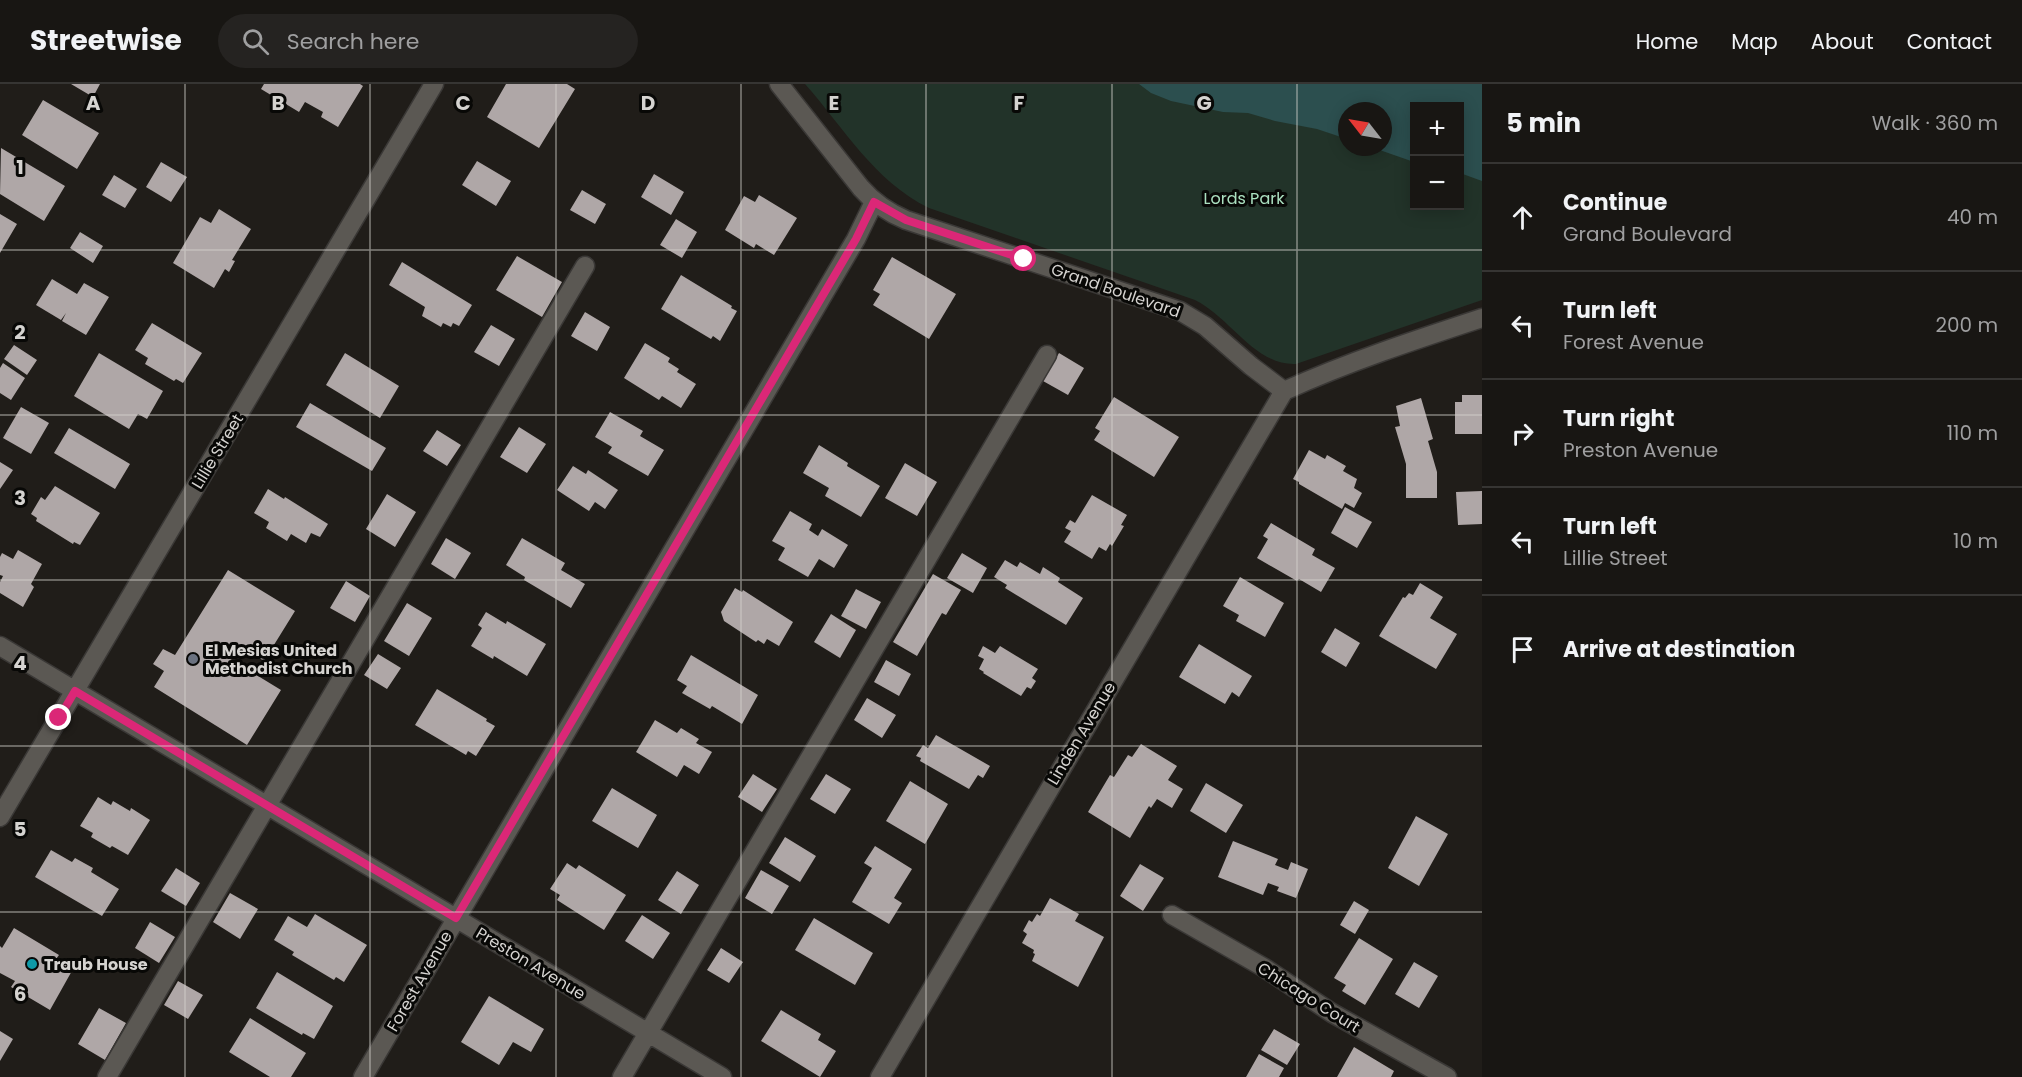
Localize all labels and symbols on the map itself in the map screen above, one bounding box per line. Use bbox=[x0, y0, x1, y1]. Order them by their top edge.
text: A bbox=[86, 89, 101, 117]
text: B bbox=[271, 89, 285, 117]
text: C bbox=[455, 89, 471, 117]
text: D bbox=[641, 89, 655, 117]
text: E bbox=[829, 89, 839, 117]
text: F bbox=[1014, 89, 1025, 117]
text: G bbox=[1196, 89, 1212, 117]
north arrow bbox=[1338, 102, 1392, 156]
text: 1 bbox=[16, 153, 24, 181]
park label: Lords Park bbox=[1204, 187, 1285, 210]
route start bbox=[1010, 245, 1036, 271]
street label: Grand Boulevard bbox=[1048, 258, 1184, 323]
text: 2 bbox=[14, 318, 26, 346]
street label: Lillie Street bbox=[186, 409, 249, 493]
text: 3 bbox=[14, 484, 26, 512]
place label: El Mesias United Methodist Church bbox=[205, 639, 353, 680]
text: 4 bbox=[13, 649, 27, 677]
marker: El Mesias United Methodist Church bbox=[186, 652, 200, 666]
street label: Linden Avenue bbox=[1042, 677, 1121, 789]
route end bbox=[45, 704, 71, 730]
text: 5 bbox=[14, 815, 27, 843]
street label: Preston Avenue bbox=[472, 922, 590, 1005]
street label: Forest Avenue bbox=[381, 927, 458, 1036]
place label: Traub House bbox=[44, 953, 148, 976]
marker: Traub House bbox=[25, 957, 39, 971]
street label: Chicago Court bbox=[1253, 957, 1365, 1038]
text: 6 bbox=[14, 980, 26, 1008]

